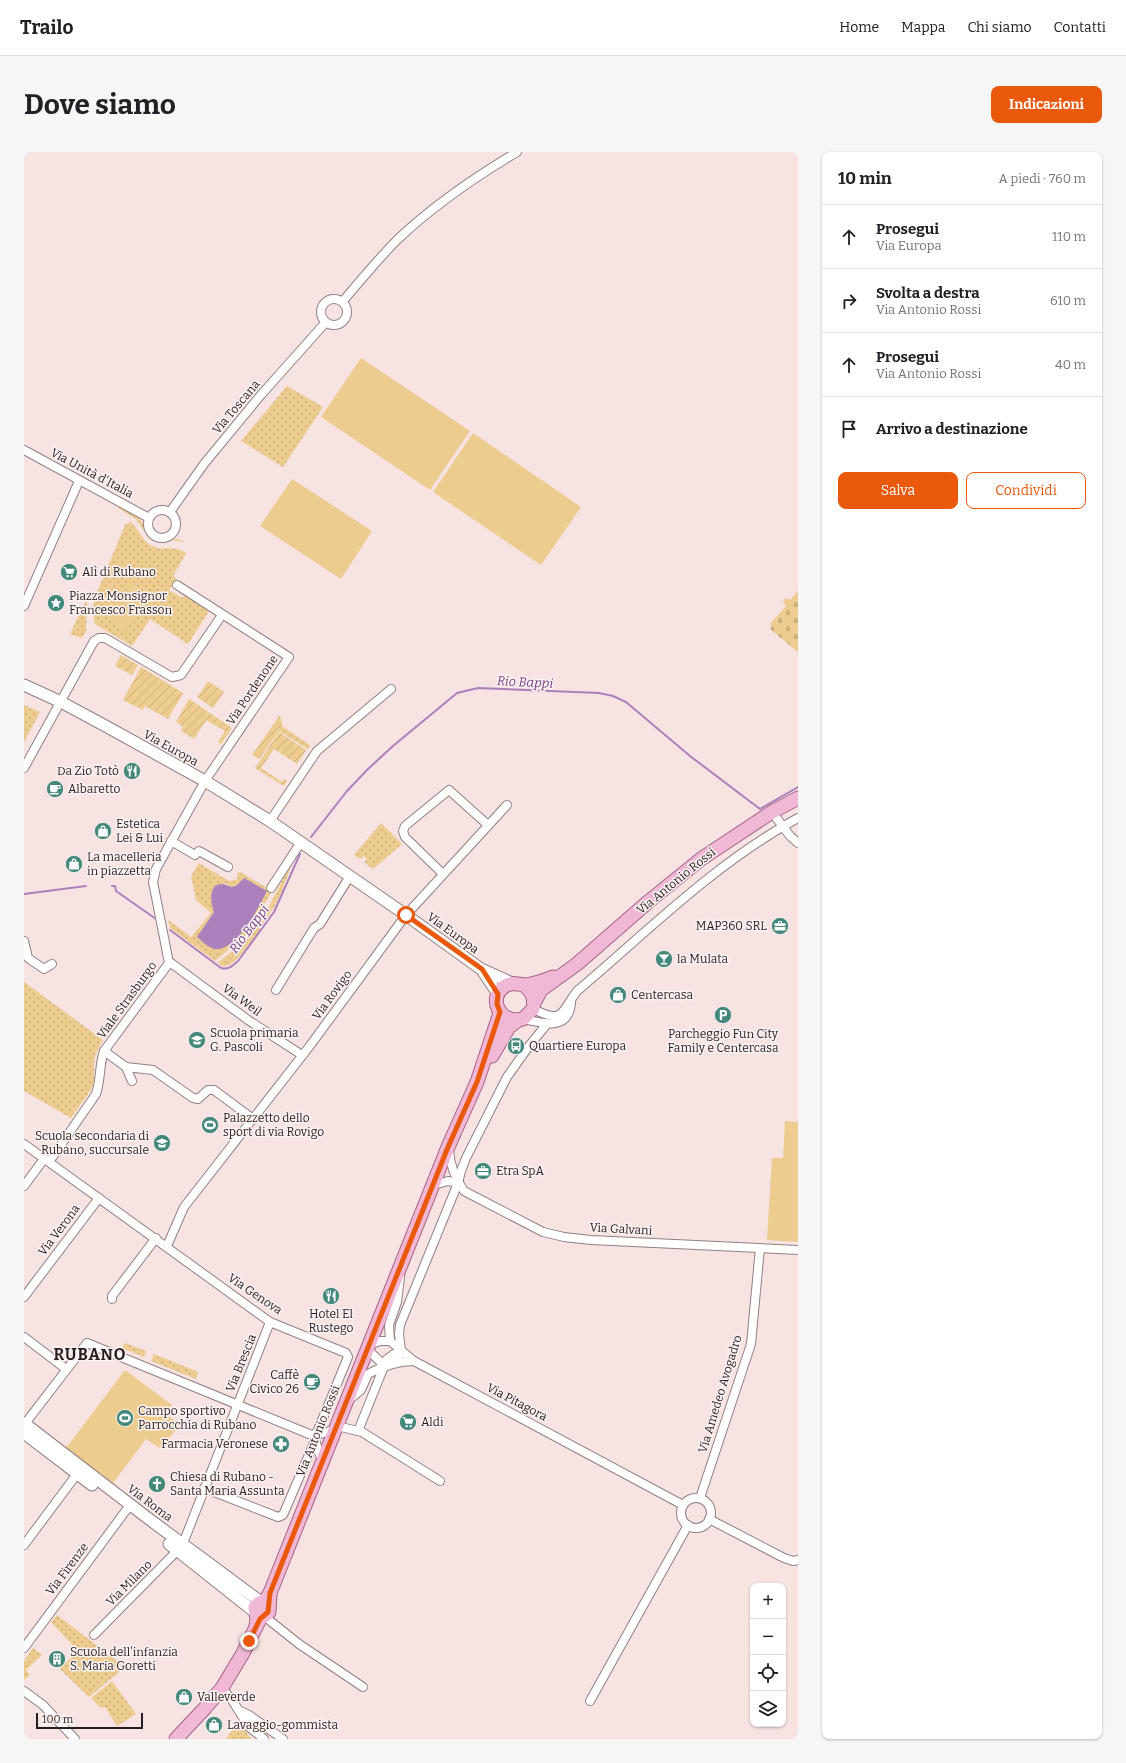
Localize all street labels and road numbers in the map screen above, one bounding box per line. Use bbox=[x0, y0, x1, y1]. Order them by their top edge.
street label: Via Toscana bbox=[209, 377, 263, 437]
street label: Via Unità d'Italia bbox=[48, 445, 136, 501]
street label: Via Pordenone bbox=[223, 652, 281, 728]
street label: Via Europa bbox=[141, 727, 201, 769]
street label: Via Antonio Rossi bbox=[634, 845, 718, 917]
street label: Via Europa bbox=[424, 910, 482, 957]
street label: Viale Strasburgo bbox=[94, 959, 160, 1041]
street label: Via Rovigo bbox=[309, 967, 355, 1022]
street label: Via Weil bbox=[220, 981, 265, 1019]
street label: Via Verona bbox=[35, 1201, 83, 1258]
street label: Via Galvani bbox=[589, 1220, 653, 1238]
street label: Via Genova bbox=[225, 1271, 285, 1318]
street label: Via Brescia bbox=[223, 1332, 259, 1394]
street label: Via Amedeo Avogadro bbox=[695, 1333, 745, 1455]
street label: Via Pitagora bbox=[484, 1380, 550, 1424]
street label: Via Antonio Rossi bbox=[293, 1383, 343, 1479]
street label: Via Roma bbox=[125, 1482, 176, 1525]
street label: Via Firenze bbox=[43, 1540, 91, 1598]
street label: Via Milano bbox=[103, 1557, 155, 1609]

